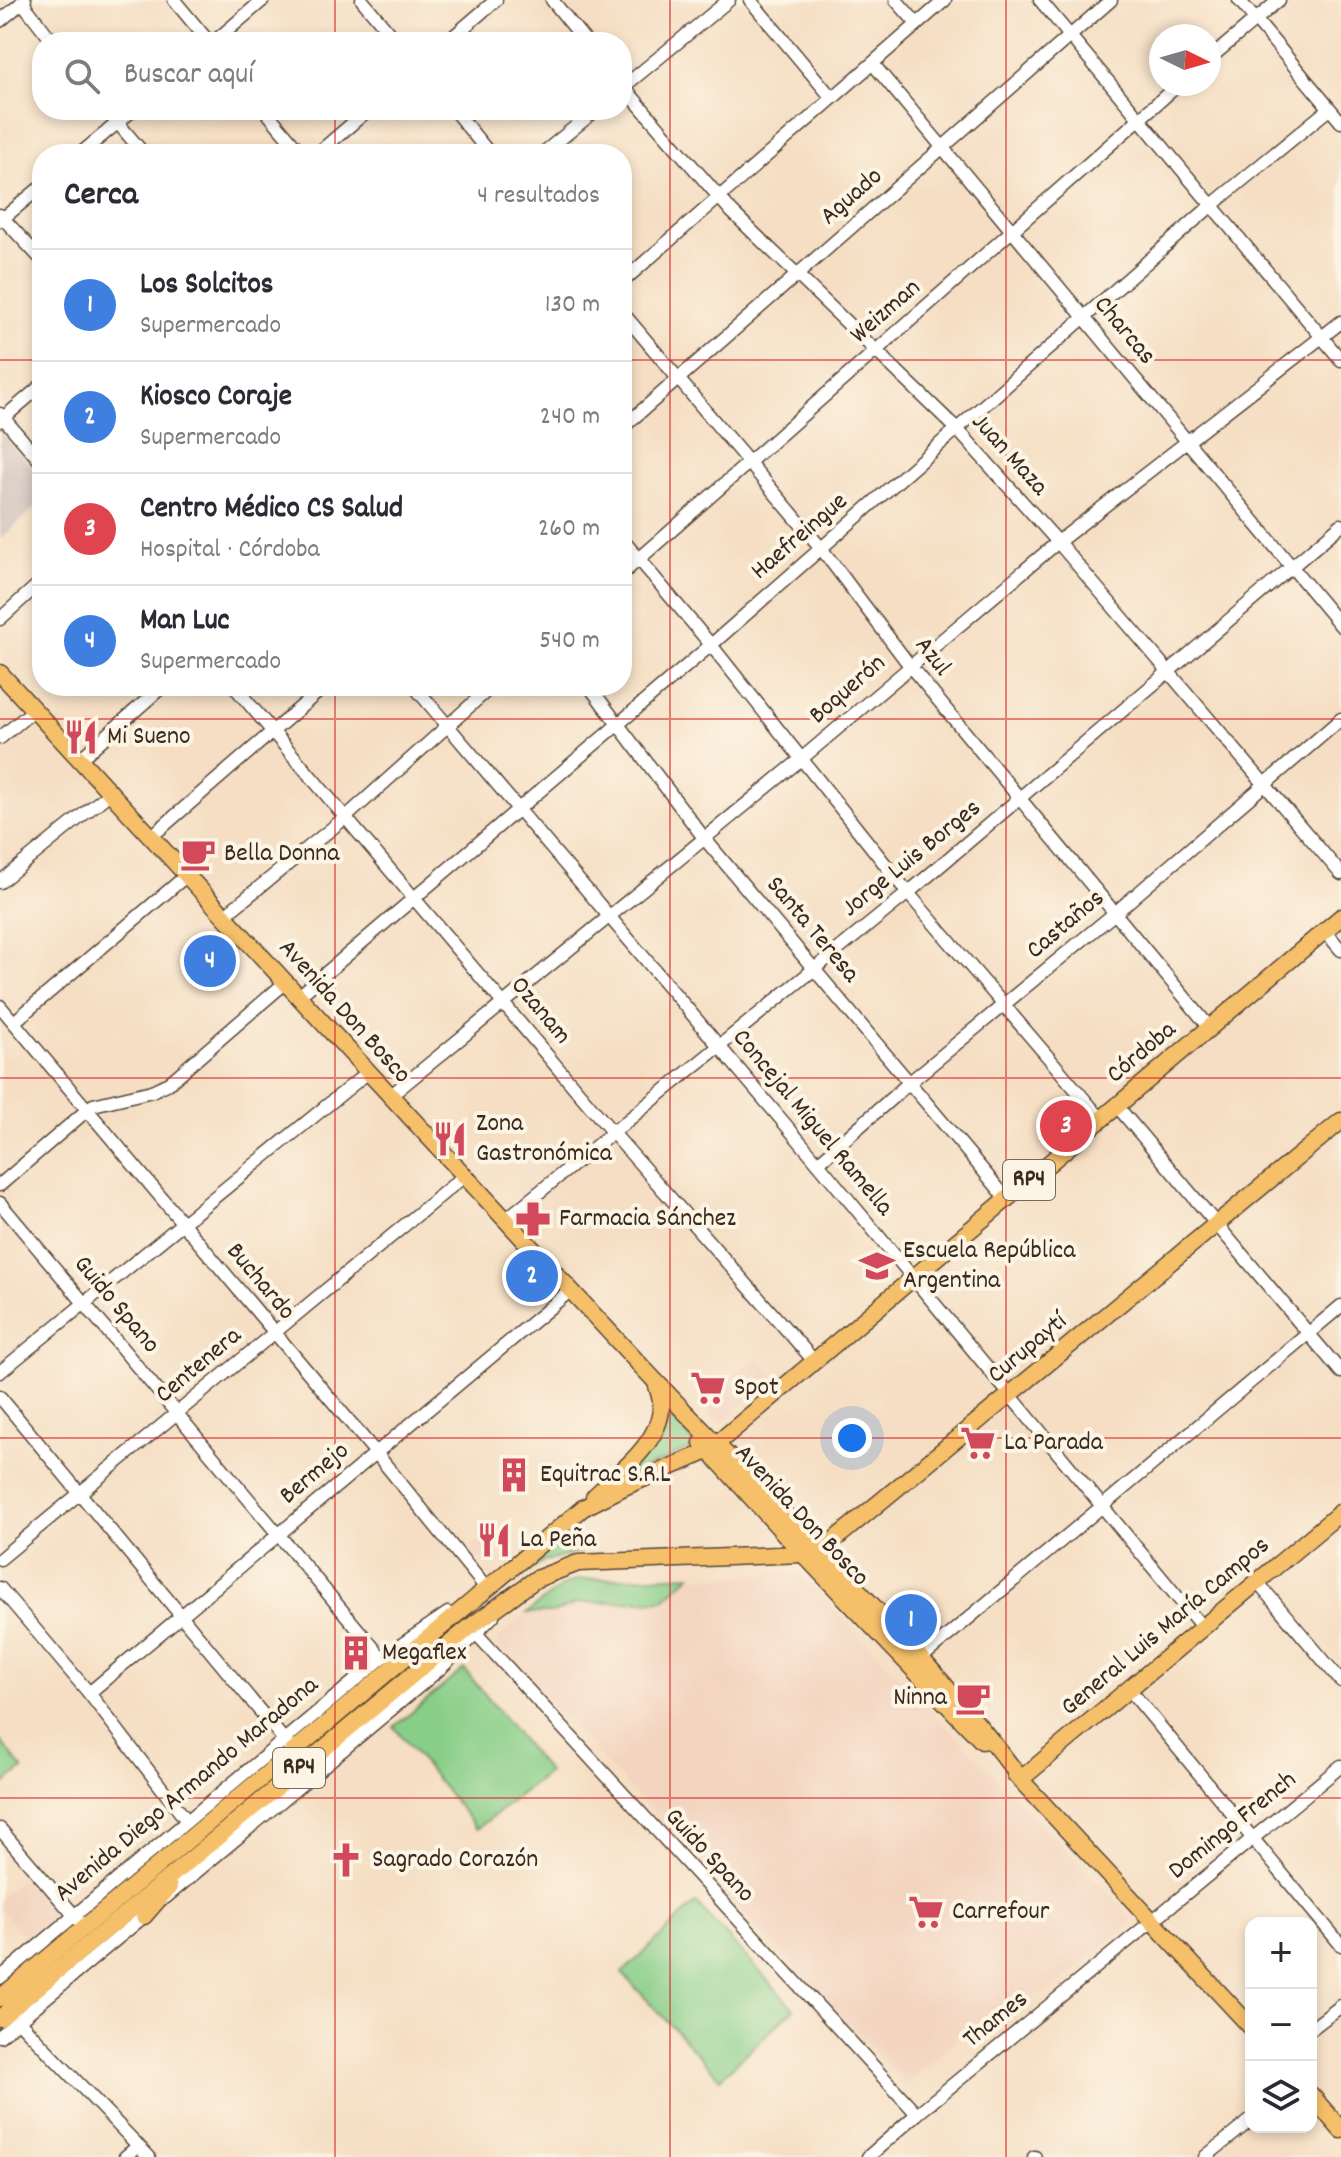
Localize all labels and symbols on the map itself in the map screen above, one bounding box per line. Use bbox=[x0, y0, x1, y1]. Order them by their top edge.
north arrow bbox=[1149, 24, 1221, 96]
street label: Aguado bbox=[812, 159, 892, 235]
street label: Weizman bbox=[843, 271, 929, 353]
street label: Charcas bbox=[1084, 288, 1164, 374]
street label: Juan Maza bbox=[962, 405, 1057, 505]
street label: Haefreingue bbox=[743, 484, 857, 590]
street label: Azul bbox=[905, 629, 959, 685]
street label: Boquerón bbox=[801, 646, 895, 734]
restaurant icon: Mi Sueno bbox=[62, 718, 100, 756]
place label: Mi Sueno bbox=[107, 719, 191, 756]
street label: Jorge Luis Borges bbox=[834, 791, 990, 927]
cafe icon: Bella Donna bbox=[179, 835, 217, 873]
place label: Bella Donna bbox=[224, 836, 340, 873]
street label: Santa Teresa bbox=[756, 869, 868, 992]
street label: Castaños bbox=[1019, 881, 1113, 969]
pin: 4 bbox=[184, 931, 236, 991]
street label: Avenida Don Bosco bbox=[269, 931, 419, 1093]
street label: Ozanam bbox=[500, 969, 580, 1053]
street label: Córdoba bbox=[1099, 1012, 1186, 1093]
street label: Concejal Miguel Ramella bbox=[723, 1021, 902, 1225]
pin: 3 bbox=[1040, 1096, 1092, 1156]
place label: Zona Gastronómica bbox=[476, 1106, 613, 1173]
restaurant icon: Zona Gastronómica bbox=[431, 1120, 469, 1158]
road number: RP4 bbox=[1003, 1160, 1055, 1200]
pharmacy icon: Farmacia Sánchez bbox=[514, 1200, 552, 1238]
place label: Farmacia Sánchez bbox=[559, 1201, 736, 1238]
place label: Escuela República Argentina bbox=[903, 1233, 1076, 1300]
street label: Buchardo bbox=[216, 1235, 304, 1329]
pin: 2 bbox=[506, 1246, 558, 1306]
school or university icon: Escuela República Argentina bbox=[858, 1247, 896, 1285]
street label: Guido Spano bbox=[64, 1248, 168, 1362]
street label: Curupaytí bbox=[980, 1303, 1078, 1393]
street label: Centenera bbox=[148, 1318, 251, 1413]
supermarket icon: Spot bbox=[689, 1369, 727, 1407]
place label: Spot bbox=[734, 1370, 779, 1407]
your location bbox=[832, 1418, 872, 1458]
supermarket icon: La Parada bbox=[959, 1424, 997, 1462]
place label: La Parada bbox=[1004, 1425, 1104, 1462]
street label: Bermejo bbox=[272, 1434, 358, 1514]
street label: Avenida Don Bosco bbox=[725, 1436, 877, 1596]
building icon: Equitrac S.R.L bbox=[495, 1456, 533, 1494]
place label: Equitrac S.R.L bbox=[540, 1457, 671, 1494]
restaurant icon: La Peña bbox=[475, 1521, 513, 1559]
place label: La Peña bbox=[520, 1522, 597, 1559]
street label: General Luis María Campos bbox=[1053, 1528, 1279, 1726]
pin: 1 bbox=[885, 1590, 937, 1650]
building icon: Megaflex bbox=[337, 1634, 375, 1672]
place label: Megaflex bbox=[382, 1635, 467, 1672]
street label: Avenida Diego Armando Maradona bbox=[47, 1668, 328, 1912]
cafe icon: Ninna bbox=[954, 1679, 992, 1717]
place label: Ninna bbox=[893, 1680, 948, 1717]
road number: RP4 bbox=[273, 1748, 325, 1788]
street label: Domingo French bbox=[1161, 1763, 1305, 1889]
street label: Guido Spano bbox=[655, 1800, 763, 1912]
church icon: Sagrado Corazón bbox=[327, 1841, 365, 1879]
place label: Sagrado Corazón bbox=[372, 1842, 538, 1879]
supermarket icon: Carrefour bbox=[907, 1893, 945, 1931]
place label: Carrefour bbox=[952, 1894, 1050, 1931]
street label: Thames bbox=[955, 1982, 1037, 2058]

